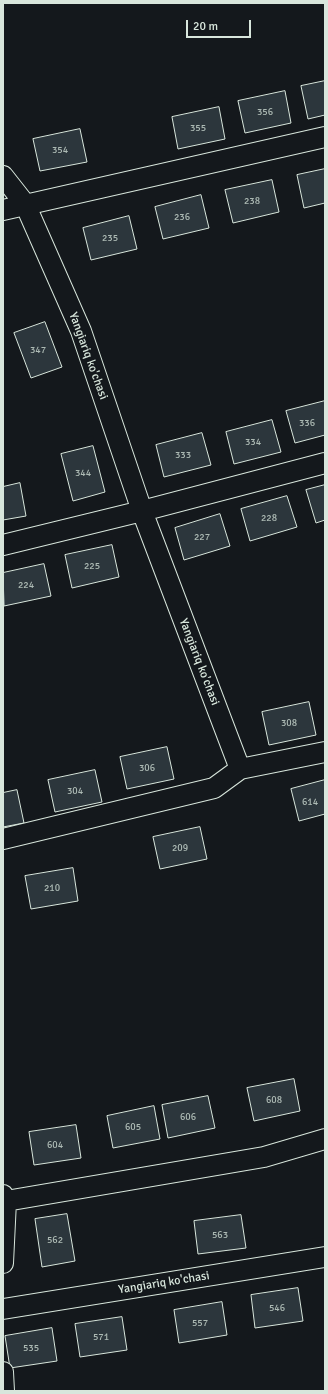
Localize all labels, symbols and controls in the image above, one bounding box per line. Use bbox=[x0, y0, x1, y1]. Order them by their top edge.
scale bar bbox=[188, 12, 253, 38]
text: 20 m bbox=[193, 19, 218, 34]
house number: 356 bbox=[257, 106, 273, 118]
house number: 355 bbox=[190, 122, 206, 134]
house number: 354 bbox=[52, 144, 68, 156]
house number: 238 bbox=[244, 195, 260, 207]
house number: 236 bbox=[174, 211, 190, 223]
house number: 235 bbox=[102, 232, 118, 244]
street label: Yangiariq ko'chasi bbox=[66, 310, 110, 402]
house number: 347 bbox=[30, 344, 46, 356]
house number: 336 bbox=[299, 417, 315, 429]
house number: 334 bbox=[245, 436, 261, 448]
house number: 333 bbox=[175, 449, 191, 461]
house number: 344 bbox=[75, 467, 91, 479]
house number: 228 bbox=[261, 512, 277, 524]
house number: 227 bbox=[194, 531, 210, 543]
house number: 225 bbox=[84, 560, 100, 572]
house number: 224 bbox=[18, 579, 34, 591]
street label: Yangiariq ko'chasi bbox=[176, 617, 222, 707]
house number: 308 bbox=[281, 717, 297, 729]
house number: 306 bbox=[139, 762, 155, 774]
house number: 304 bbox=[67, 785, 83, 797]
house number: 614 bbox=[302, 796, 318, 808]
house number: 209 bbox=[172, 842, 188, 854]
house number: 210 bbox=[44, 882, 60, 894]
house number: 608 bbox=[266, 1094, 282, 1106]
house number: 606 bbox=[180, 1111, 196, 1123]
house number: 605 bbox=[125, 1121, 141, 1133]
house number: 604 bbox=[47, 1139, 63, 1151]
house number: 563 bbox=[212, 1229, 228, 1241]
house number: 562 bbox=[47, 1234, 63, 1246]
street label: Yangiariq ko'chasi bbox=[117, 1269, 211, 1297]
house number: 546 bbox=[269, 1302, 285, 1314]
house number: 557 bbox=[192, 1317, 208, 1329]
house number: 571 bbox=[93, 1331, 109, 1343]
house number: 535 bbox=[23, 1342, 39, 1354]

